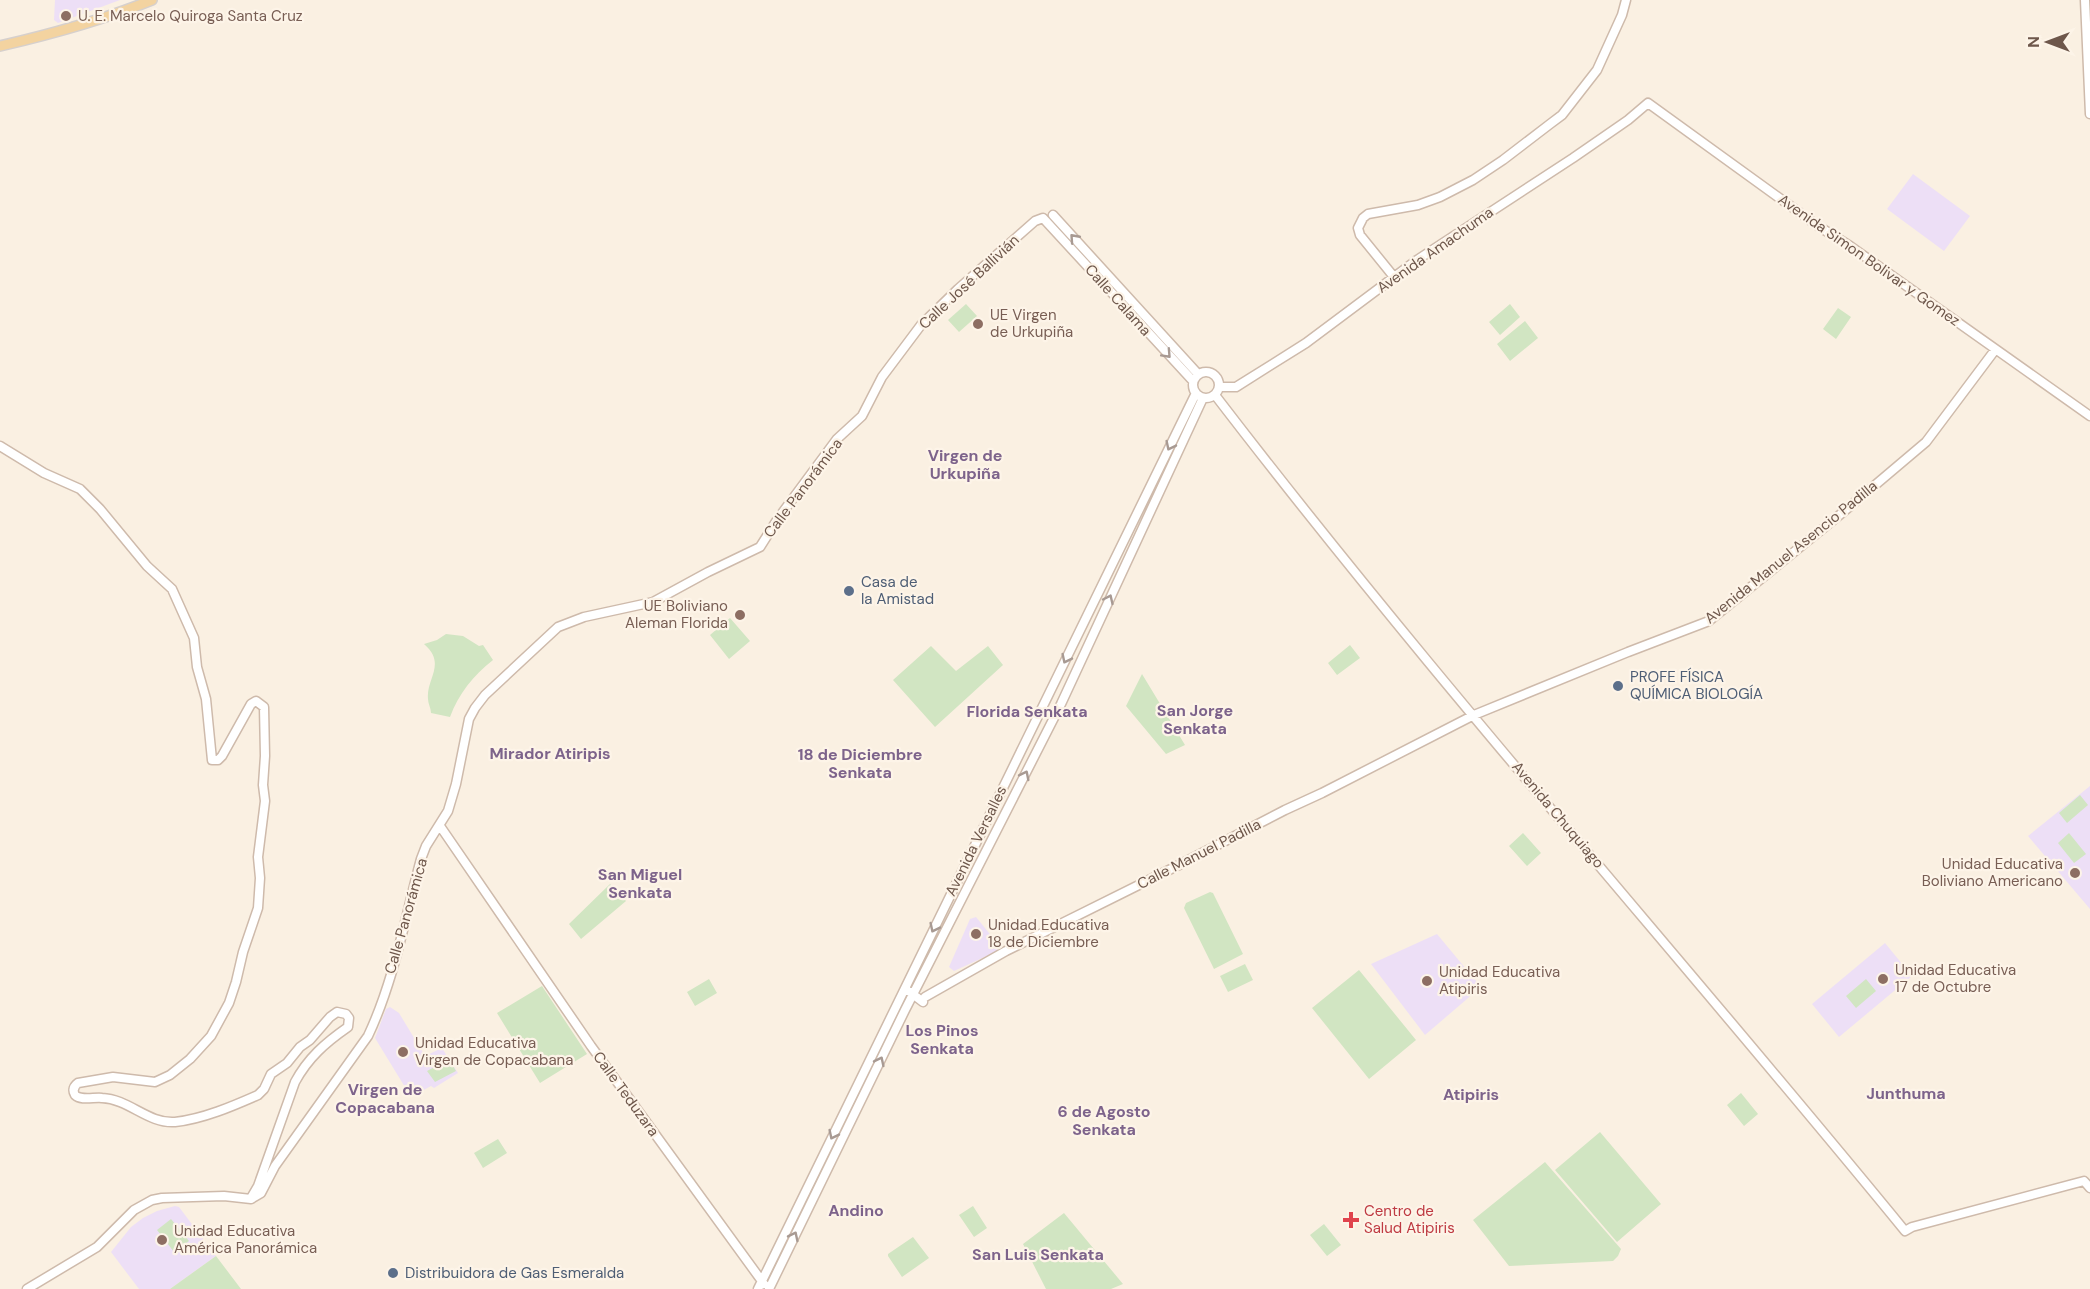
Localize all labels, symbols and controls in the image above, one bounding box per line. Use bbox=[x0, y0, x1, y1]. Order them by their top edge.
place label: U. E. Marcelo Quiroga Santa Cruz bbox=[78, 6, 303, 26]
marker: U. E. Marcelo Quiroga Santa Cruz bbox=[59, 9, 73, 23]
north arrow bbox=[2018, 12, 2078, 72]
text: N bbox=[2023, 36, 2044, 48]
street label: Avenida Simon Bolivar y Gomez bbox=[1774, 189, 1964, 331]
street label: Avenida Amachuma bbox=[1373, 202, 1497, 298]
street label: Calle José Ballivián bbox=[915, 230, 1023, 334]
one-way arrow bbox=[1070, 234, 1081, 245]
street label: Calle Calama bbox=[1080, 260, 1156, 340]
place label: UE Virgen de Urkupiña bbox=[990, 305, 1073, 342]
marker: UE Virgen de Urkupiña bbox=[971, 317, 985, 331]
one-way arrow bbox=[1160, 348, 1171, 358]
street label: Calle Panorámica bbox=[759, 434, 847, 542]
one-way arrow bbox=[1166, 440, 1177, 450]
district label: Virgen de Urkupiña bbox=[928, 445, 1002, 484]
street label: Avenida Manuel Asencio Padilla bbox=[1700, 476, 1882, 628]
place label: Casa de la Amistad bbox=[861, 572, 934, 609]
marker: Casa de la Amistad bbox=[842, 584, 856, 598]
one-way arrow bbox=[1102, 595, 1114, 606]
place label: UE Boliviano Aleman Florida bbox=[625, 596, 728, 633]
marker: UE Boliviano Aleman Florida bbox=[733, 608, 747, 622]
one-way arrow bbox=[1061, 652, 1073, 663]
place label: PROFE FÍSICA QUÍMICA BIOLOGÍA bbox=[1630, 667, 1763, 704]
marker: PROFE FÍSICA QUÍMICA BIOLOGÍA bbox=[1611, 679, 1625, 693]
district label: San Jorge Senkata bbox=[1157, 700, 1233, 739]
district label: Florida Senkata bbox=[966, 701, 1088, 722]
district label: Mirador Atiripis bbox=[489, 743, 611, 764]
district label: 18 de Diciembre Senkata bbox=[798, 744, 922, 783]
street label: Avenida Chuquiago bbox=[1507, 757, 1609, 873]
one-way arrow bbox=[1017, 770, 1029, 781]
street label: Avenida Versalles bbox=[941, 782, 1011, 900]
street label: Calle Manuel Padilla bbox=[1134, 814, 1264, 894]
place label: Unidad Educativa Boliviano Americano bbox=[1922, 854, 2063, 891]
street label: Calle Panorámica bbox=[380, 856, 432, 976]
district label: San Miguel Senkata bbox=[598, 864, 682, 903]
marker: Unidad Educativa Boliviano Americano bbox=[2068, 866, 2082, 880]
place label: Unidad Educativa 18 de Diciembre bbox=[988, 915, 1109, 952]
one-way arrow bbox=[929, 922, 941, 933]
marker: Unidad Educativa 18 de Diciembre bbox=[969, 927, 983, 941]
place label: Unidad Educativa 17 de Octubre bbox=[1895, 960, 2016, 997]
place label: Unidad Educativa Atipiris bbox=[1439, 962, 1560, 999]
marker: Unidad Educativa 17 de Octubre bbox=[1876, 972, 1890, 986]
marker: Unidad Educativa Atipiris bbox=[1420, 974, 1434, 988]
district label: Los Pinos Senkata bbox=[906, 1020, 978, 1059]
place label: Unidad Educativa Virgen de Copacabana bbox=[415, 1033, 573, 1070]
marker: Unidad Educativa Virgen de Copacabana bbox=[396, 1045, 410, 1059]
street label: Calle Teduzara bbox=[588, 1047, 664, 1141]
one-way arrow bbox=[873, 1057, 885, 1068]
district label: Virgen de Copacabana bbox=[335, 1079, 435, 1118]
district label: Junthuma bbox=[1866, 1083, 1946, 1104]
district label: Atipiris bbox=[1443, 1084, 1499, 1105]
district label: 6 de Agosto Senkata bbox=[1058, 1101, 1150, 1140]
one-way arrow bbox=[829, 1128, 841, 1139]
district label: Andino bbox=[828, 1200, 884, 1221]
place label: Centro de Salud Atipiris bbox=[1364, 1201, 1455, 1238]
marker: Centro de Salud Atipiris bbox=[1342, 1211, 1360, 1229]
place label: Unidad Educativa América Panorámica bbox=[174, 1221, 317, 1258]
one-way arrow bbox=[787, 1232, 799, 1243]
marker: Unidad Educativa América Panorámica bbox=[155, 1233, 169, 1247]
district label: San Luis Senkata bbox=[972, 1244, 1104, 1265]
place label: Distribuidora de Gas Esmeralda bbox=[405, 1263, 624, 1283]
marker: Distribuidora de Gas Esmeralda bbox=[386, 1266, 400, 1280]

